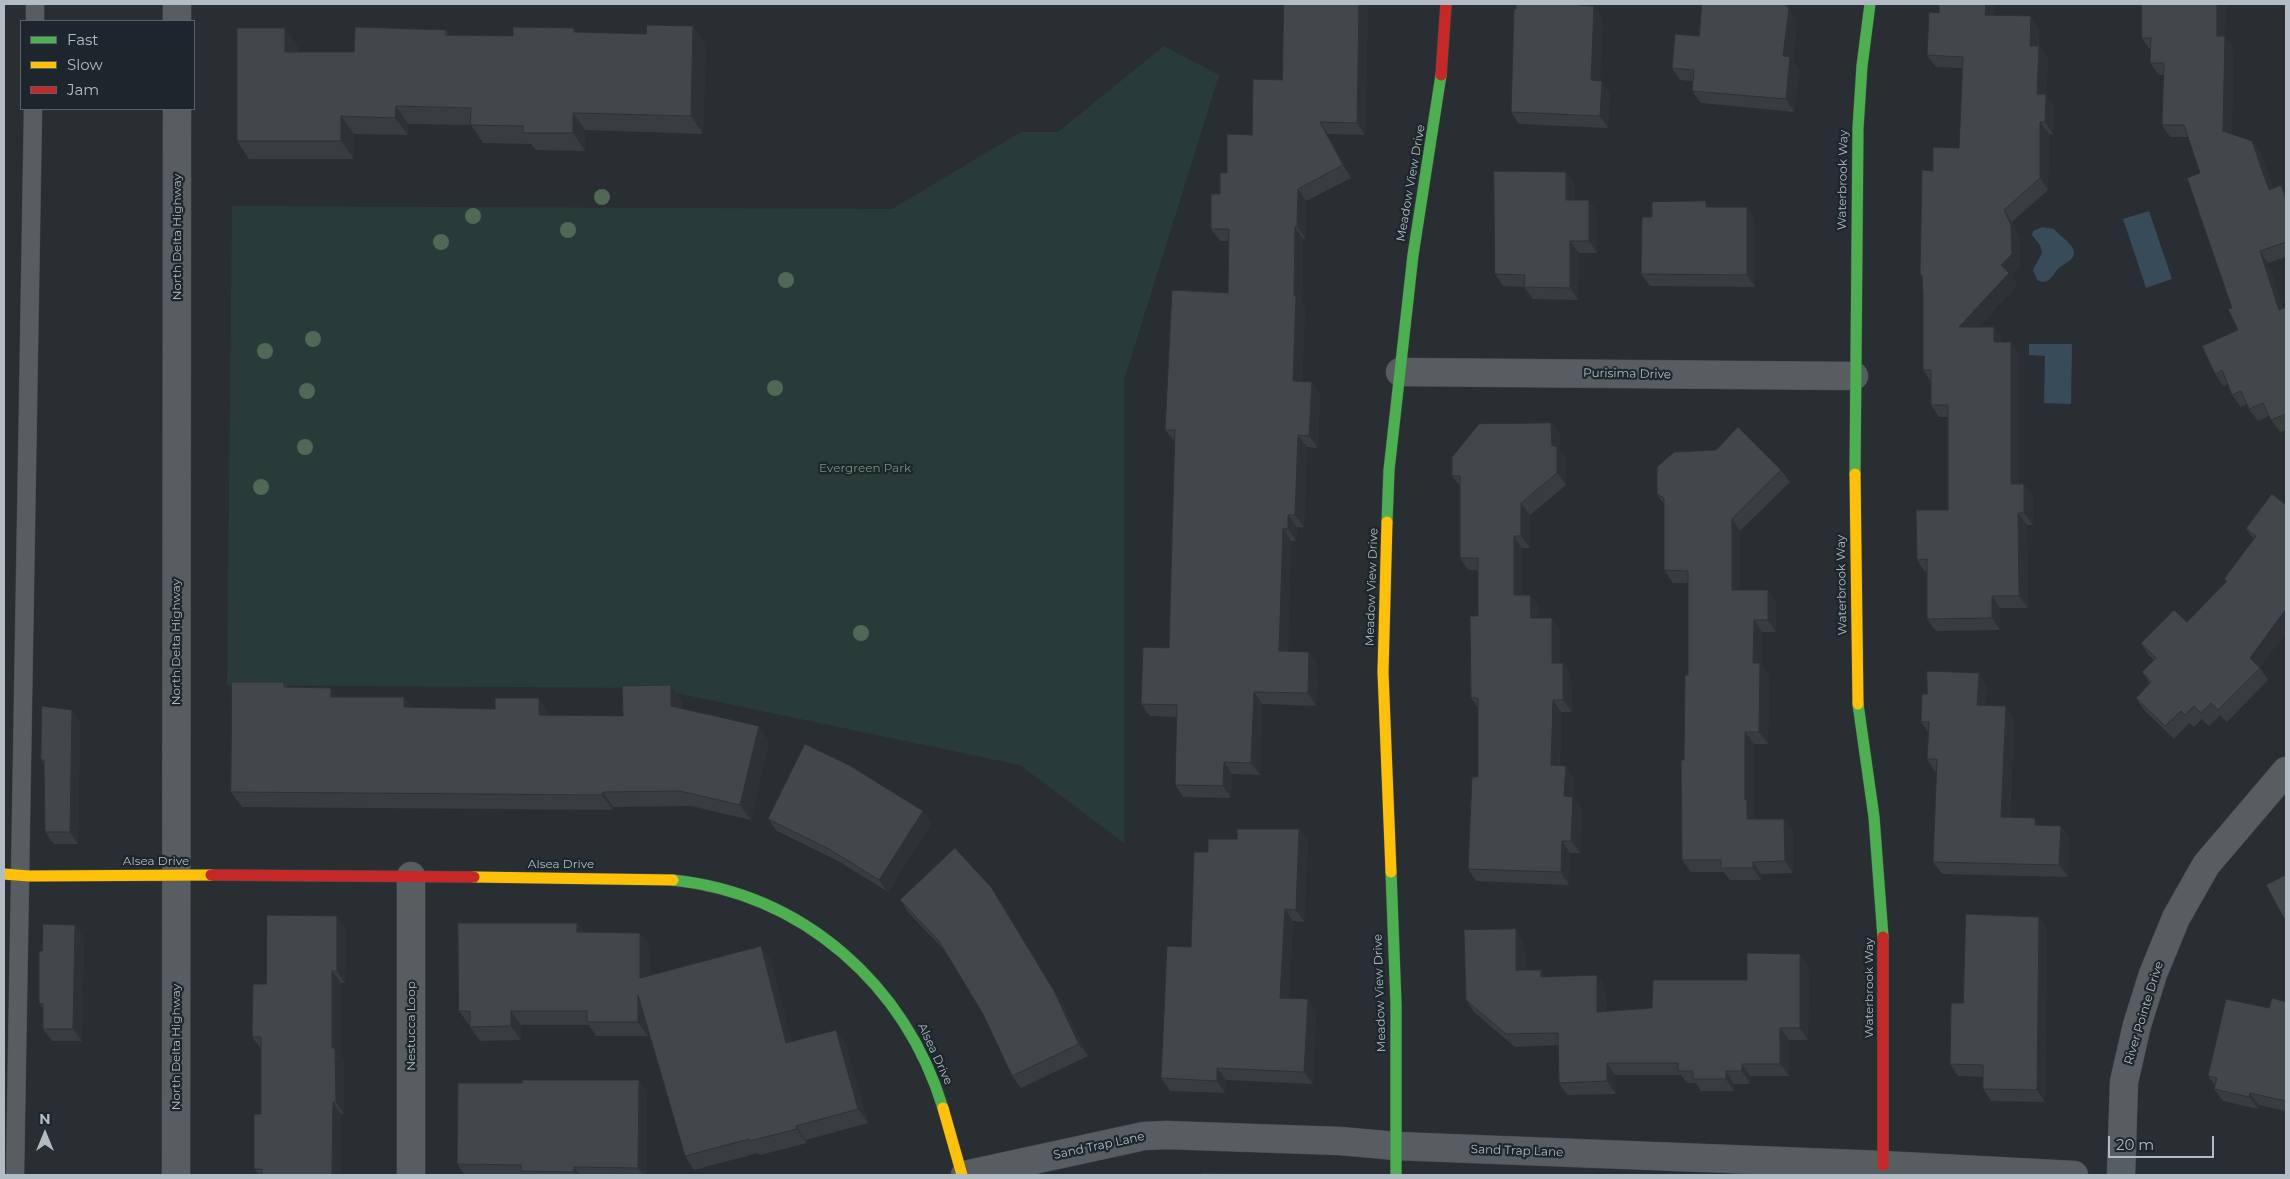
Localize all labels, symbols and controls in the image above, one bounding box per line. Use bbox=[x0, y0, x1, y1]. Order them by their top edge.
legend bbox=[20, 20, 195, 110]
text: Fast bbox=[67, 30, 98, 49]
text: Slow bbox=[67, 55, 103, 74]
text: Jam bbox=[67, 80, 99, 99]
street label: Meadow View Drive bbox=[1394, 123, 1428, 243]
street label: Waterbrook Way bbox=[1835, 130, 1851, 230]
street label: North Delta Highway bbox=[170, 174, 184, 300]
street label: Purisima Drive bbox=[1583, 366, 1671, 382]
park label: Evergreen Park bbox=[819, 461, 911, 475]
street label: Meadow View Drive bbox=[1363, 528, 1381, 646]
street label: Waterbrook Way bbox=[1834, 535, 1850, 635]
street label: North Delta Highway bbox=[169, 579, 183, 705]
street label: Alsea Drive bbox=[123, 854, 189, 868]
street label: Alsea Drive bbox=[528, 857, 594, 871]
street label: Meadow View Drive bbox=[1371, 934, 1389, 1052]
street label: Waterbrook Way bbox=[1862, 938, 1876, 1038]
street label: River Pointe Drive bbox=[2121, 960, 2167, 1066]
street label: Nestucca Loop bbox=[404, 981, 418, 1071]
street label: North Delta Highway bbox=[169, 984, 183, 1110]
street label: Alsea Drive bbox=[914, 1021, 956, 1087]
north arrow bbox=[20, 1109, 70, 1159]
text: N bbox=[39, 1110, 51, 1128]
scale bar bbox=[2110, 1126, 2216, 1158]
street label: Sand Trap Lane bbox=[1052, 1129, 1146, 1163]
text: 20 m bbox=[2116, 1135, 2154, 1154]
street label: Sand Trap Lane bbox=[1470, 1142, 1564, 1160]

